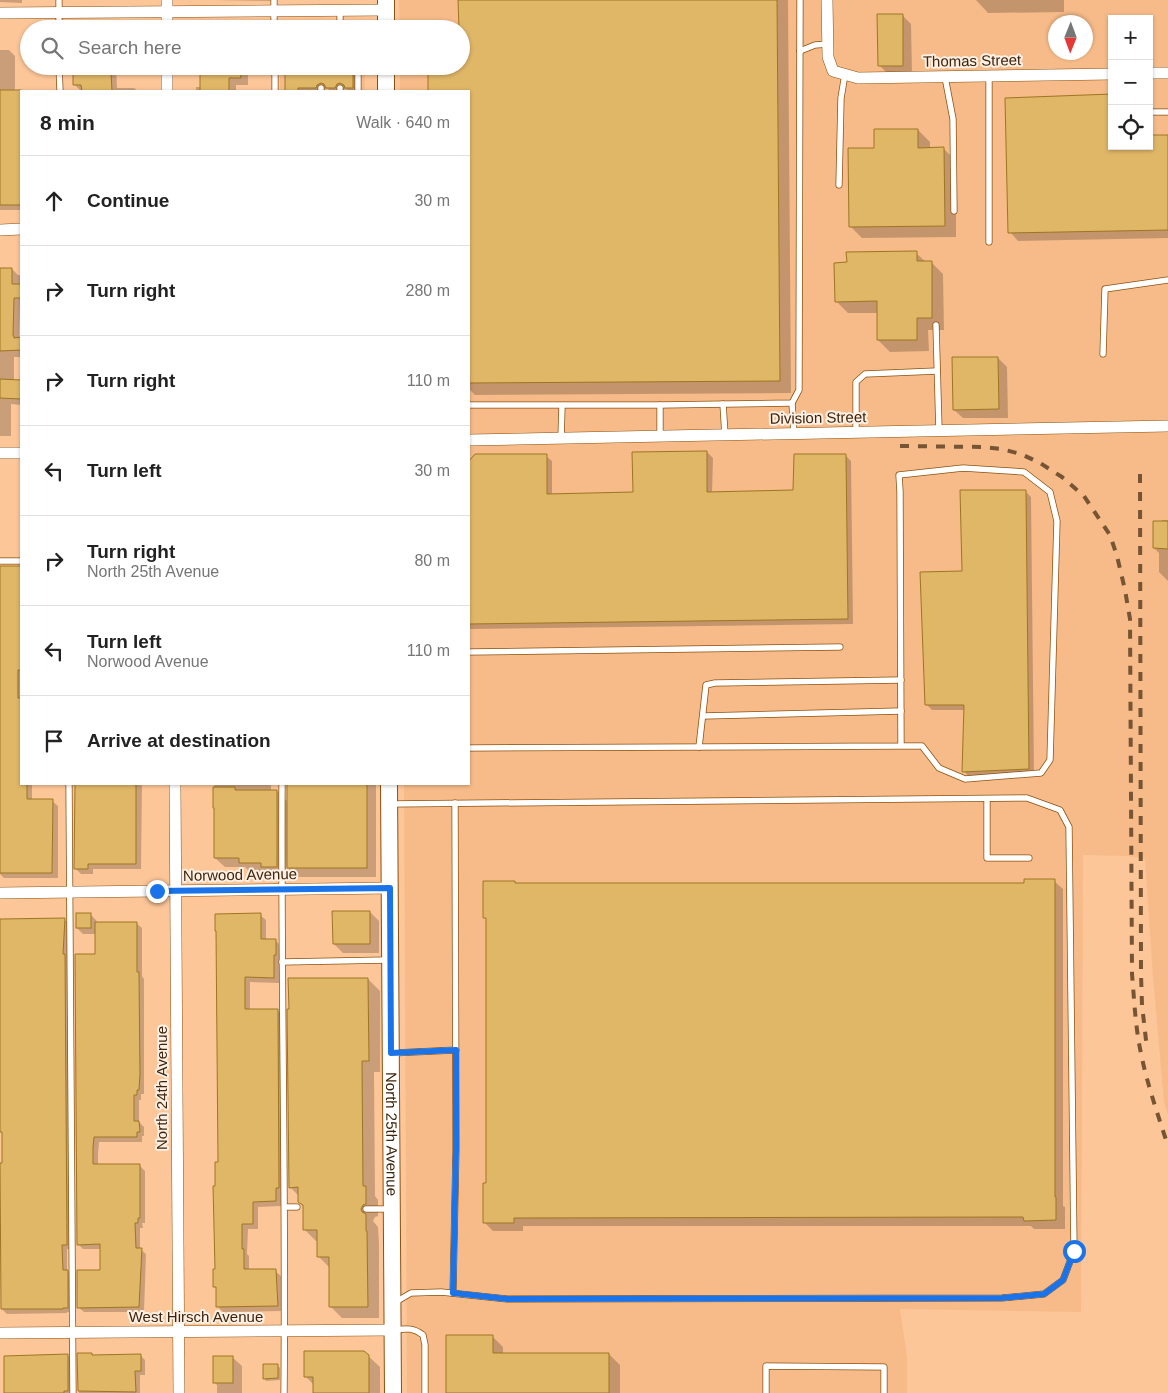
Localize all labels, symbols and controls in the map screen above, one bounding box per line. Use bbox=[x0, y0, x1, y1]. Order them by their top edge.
north arrow bbox=[1048, 15, 1093, 60]
map controls bbox=[1108, 15, 1153, 150]
button: + bbox=[1108, 15, 1153, 60]
search box bbox=[20, 20, 470, 75]
icon: search bbox=[38, 34, 66, 62]
text: Search here bbox=[78, 37, 182, 58]
street label: Thomas Street bbox=[923, 51, 1022, 70]
button: − bbox=[1108, 60, 1153, 105]
button: locate bbox=[1108, 105, 1153, 150]
text: 8 min bbox=[40, 111, 95, 134]
text: Walk · 640 m bbox=[356, 114, 450, 131]
icon: ahead bbox=[40, 187, 68, 215]
text: Continue bbox=[87, 190, 169, 211]
text: 30 m bbox=[414, 192, 450, 209]
icon: right bbox=[40, 277, 68, 305]
text: Turn right bbox=[87, 280, 175, 301]
text: 280 m bbox=[406, 282, 450, 299]
icon: right bbox=[40, 367, 68, 395]
text: Turn right bbox=[87, 370, 175, 391]
text: 110 m bbox=[407, 372, 450, 389]
street label: Division Street bbox=[769, 408, 867, 427]
icon: left bbox=[40, 457, 68, 485]
text: Turn left bbox=[87, 460, 162, 481]
text: 30 m bbox=[414, 462, 450, 479]
text: Turn right bbox=[87, 541, 175, 562]
icon: right bbox=[40, 547, 68, 575]
text: 80 m bbox=[414, 552, 450, 569]
text: North 25th Avenue bbox=[87, 563, 219, 580]
text: Turn left bbox=[87, 631, 162, 652]
icon: left bbox=[40, 637, 68, 665]
text: 110 m bbox=[407, 642, 450, 659]
text: Norwood Avenue bbox=[87, 653, 209, 670]
icon: arrive bbox=[40, 727, 68, 755]
text: Arrive at destination bbox=[87, 730, 271, 751]
street label: Norwood Avenue bbox=[183, 865, 297, 884]
route end bbox=[146, 880, 169, 903]
street label: North 24th Avenue bbox=[153, 1026, 170, 1150]
street label: North 25th Avenue bbox=[383, 1072, 401, 1196]
route start bbox=[1063, 1240, 1086, 1263]
street label: West Hirsch Avenue bbox=[129, 1308, 263, 1325]

